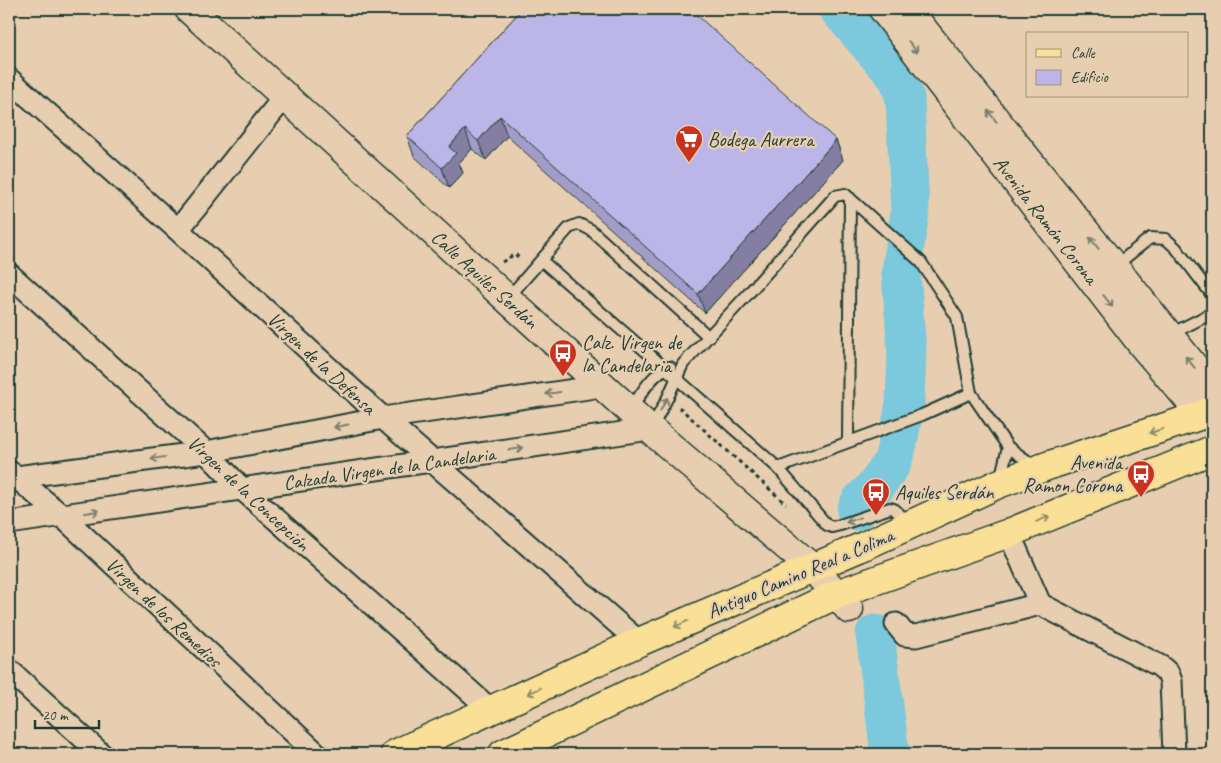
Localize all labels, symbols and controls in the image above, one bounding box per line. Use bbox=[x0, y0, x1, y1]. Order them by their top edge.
legend bbox=[1026, 32, 1188, 98]
one-way arrow bbox=[908, 40, 918, 54]
text: Calle bbox=[1071, 44, 1096, 63]
text: Edificio bbox=[1071, 68, 1109, 87]
one-way arrow bbox=[987, 110, 998, 123]
supermarket icon: Bodega Aurrera bbox=[674, 124, 704, 163]
place label: Bodega Aurrera bbox=[708, 127, 815, 152]
street label: Avenida Ramón Corona bbox=[988, 151, 1105, 291]
street label: Calle Aquiles Serdán bbox=[426, 225, 544, 335]
one-way arrow bbox=[1089, 236, 1100, 249]
one-way arrow bbox=[1103, 294, 1114, 307]
street label: Virgen de la Defensa bbox=[262, 307, 382, 421]
place label: Calz. Virgen de la Candelaria bbox=[582, 330, 683, 378]
bus stop icon: Calz. Virgen de la Candelaria bbox=[548, 338, 578, 377]
one-way arrow bbox=[1185, 356, 1196, 369]
one-way arrow bbox=[546, 388, 562, 398]
one-way arrow bbox=[660, 397, 669, 412]
one-way arrow bbox=[333, 422, 349, 431]
one-way arrow bbox=[1148, 426, 1164, 436]
street label: Virgen de la Concepción bbox=[182, 430, 316, 557]
street label: Calzada Virgen de la Candelaria bbox=[282, 441, 498, 496]
one-way arrow bbox=[507, 444, 523, 454]
place label: Avenida Ramon Corona bbox=[1023, 450, 1124, 498]
one-way arrow bbox=[150, 453, 166, 463]
bus stop icon: Avenida Ramon Corona bbox=[1126, 459, 1156, 498]
bus stop icon: Aquiles Serdán bbox=[861, 477, 891, 516]
place label: Aquiles Serdán bbox=[895, 480, 994, 505]
one-way arrow bbox=[83, 507, 99, 517]
one-way arrow bbox=[1035, 514, 1050, 524]
one-way arrow bbox=[846, 516, 861, 525]
street label: Antiguo Camino Real a Colima bbox=[703, 522, 899, 624]
street label: Virgen de los Remedios bbox=[100, 552, 229, 674]
one-way arrow bbox=[674, 619, 689, 629]
one-way arrow bbox=[526, 686, 541, 696]
scale bar bbox=[35, 698, 99, 730]
text: 20 m bbox=[42, 706, 69, 725]

